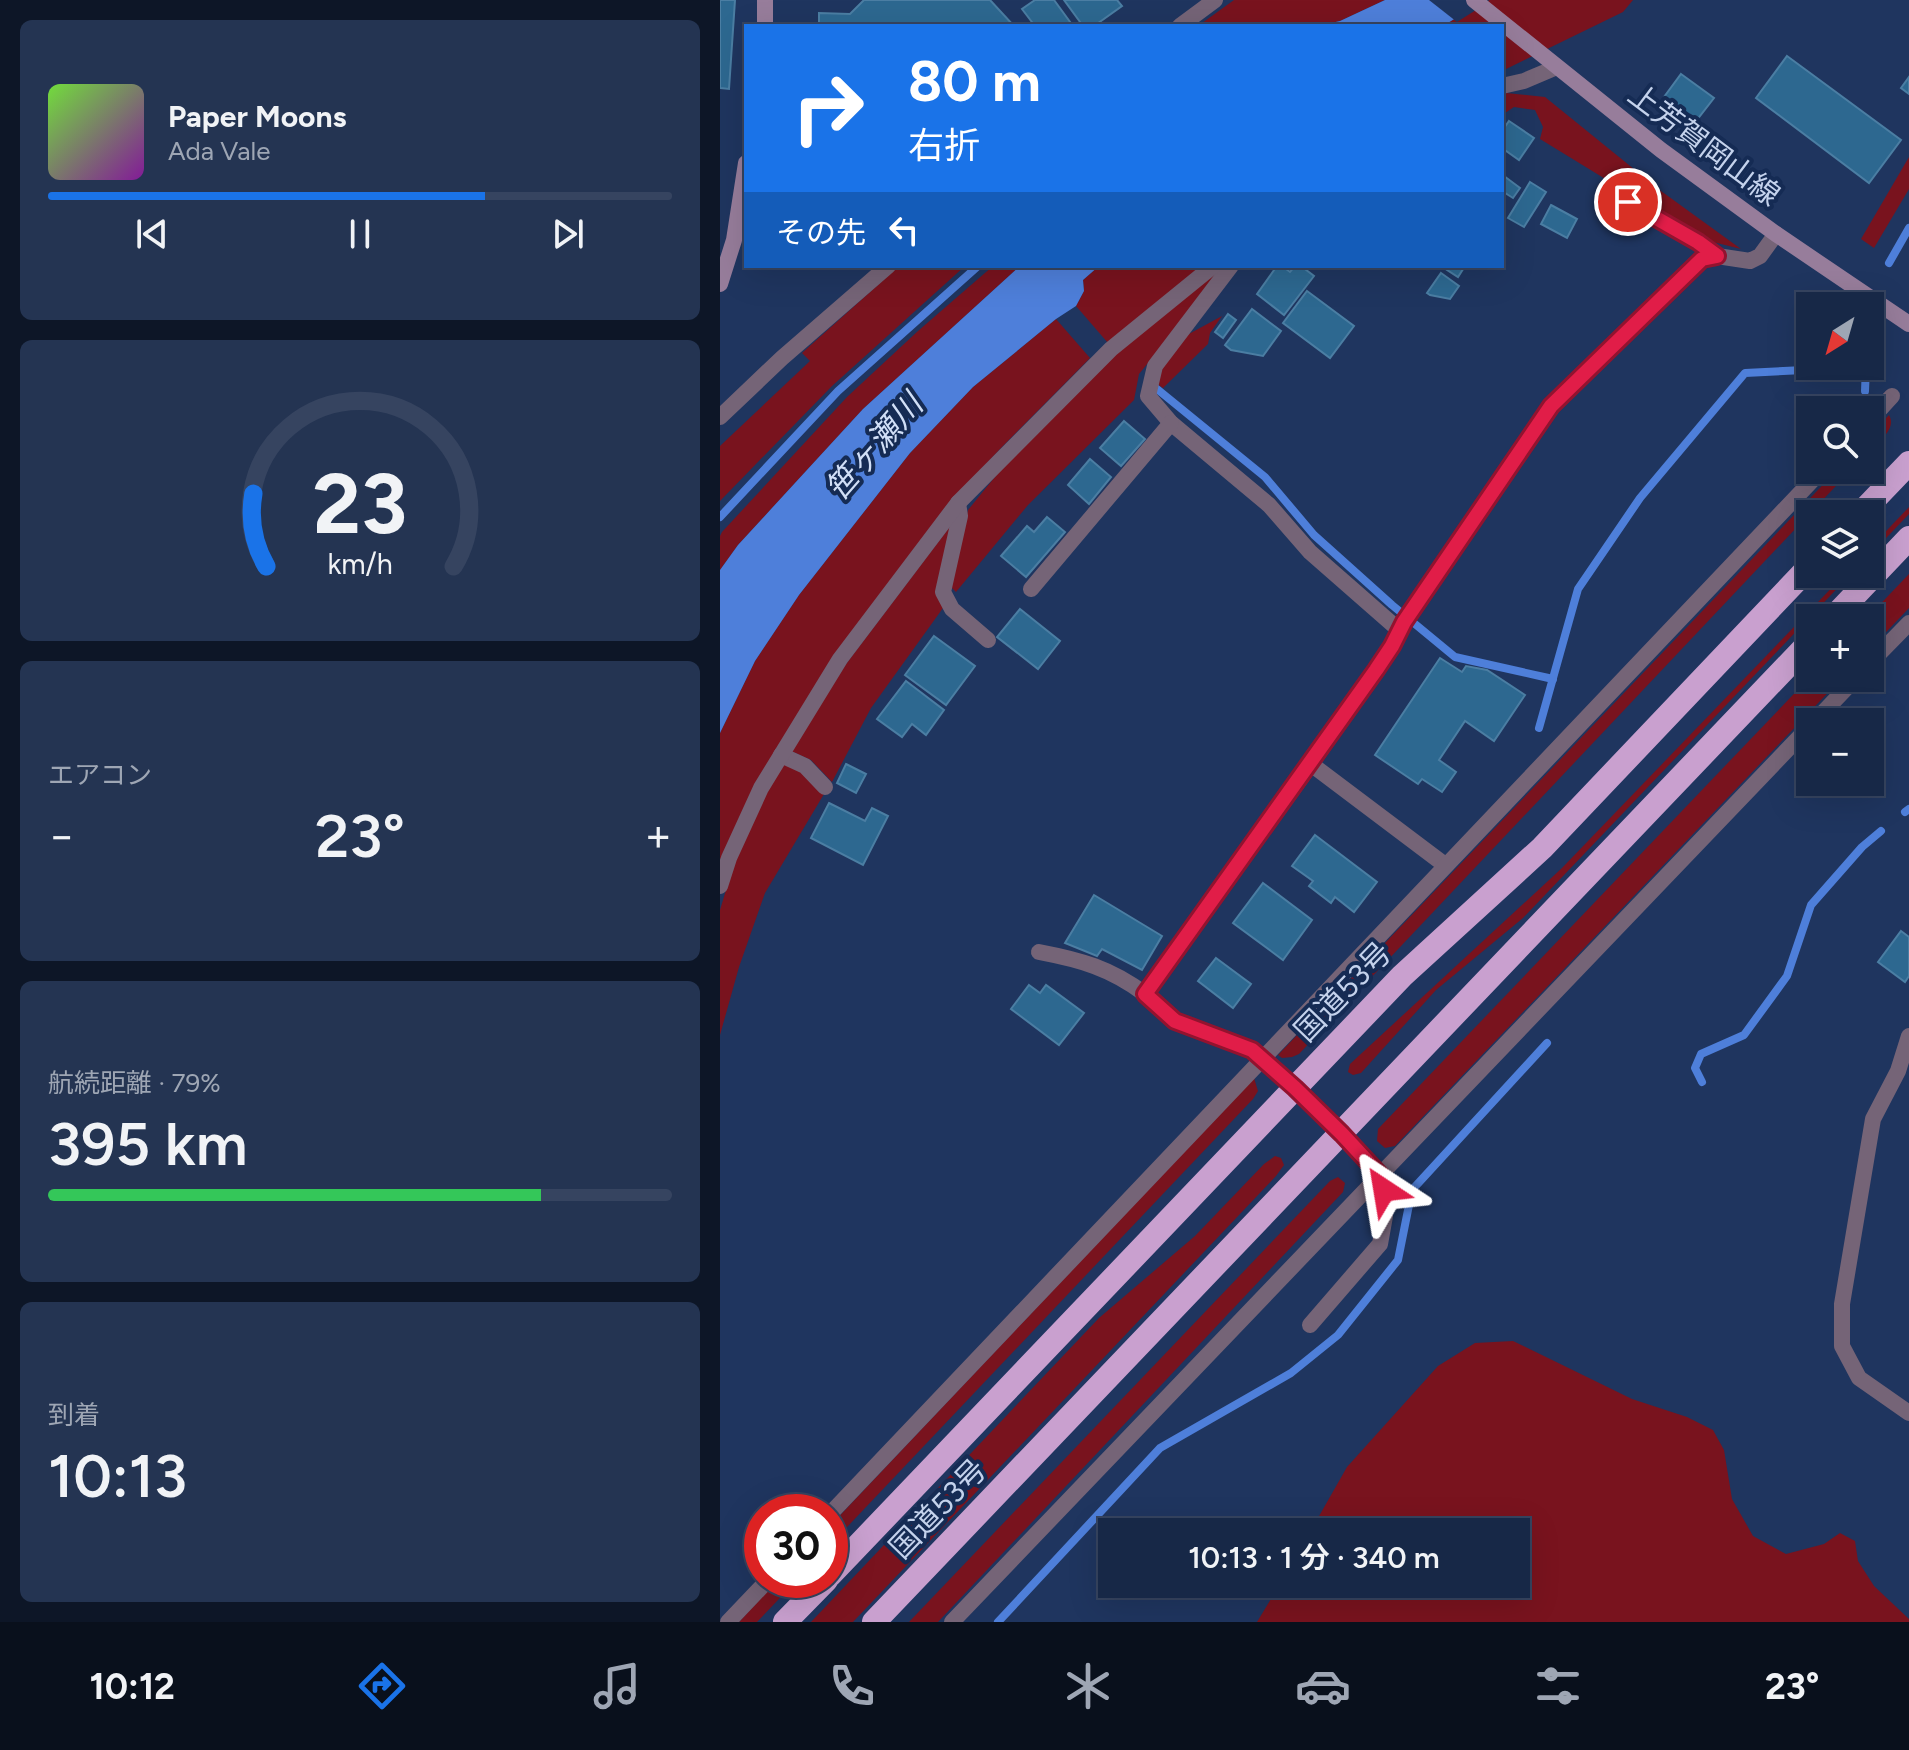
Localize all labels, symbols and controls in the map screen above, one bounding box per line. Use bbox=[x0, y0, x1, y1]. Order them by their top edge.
text: 80 m bbox=[908, 48, 1041, 115]
icon: right bbox=[776, 56, 880, 160]
street label: 上芳賀岡山線 bbox=[1621, 76, 1787, 214]
text: Paper Moons bbox=[168, 98, 347, 135]
text: 右折 bbox=[908, 124, 980, 167]
text: Ada Vale bbox=[168, 135, 271, 167]
pin bbox=[1594, 168, 1662, 236]
icon: arrive bbox=[1606, 180, 1650, 224]
icon: left bbox=[882, 208, 926, 252]
icon: previous bbox=[130, 212, 174, 256]
icon: pause bbox=[338, 212, 382, 256]
icon: next bbox=[546, 212, 590, 256]
text: その先 bbox=[776, 214, 866, 251]
north arrow bbox=[1796, 292, 1884, 380]
map controls bbox=[1796, 292, 1884, 796]
water label: 笹ヶ瀬川 bbox=[818, 384, 932, 508]
button: search bbox=[1796, 396, 1884, 484]
text: 23 bbox=[313, 453, 407, 553]
button: layers bbox=[1796, 500, 1884, 588]
text: km/h bbox=[327, 547, 393, 581]
button: + bbox=[1796, 604, 1884, 692]
button: − bbox=[1796, 708, 1884, 796]
text: エアコン bbox=[48, 759, 152, 791]
text: 23° bbox=[315, 800, 405, 872]
text: − bbox=[48, 809, 75, 862]
text: + bbox=[645, 809, 672, 862]
street label: 国道53号 bbox=[1286, 934, 1399, 1049]
text: 航続距離 · 79% bbox=[48, 1067, 221, 1099]
text: 395 km bbox=[48, 1108, 248, 1180]
position arrow bbox=[1342, 1148, 1426, 1232]
text: 到着 bbox=[48, 1399, 100, 1431]
text: 10:13 bbox=[48, 1440, 187, 1512]
street label: 国道53号 bbox=[881, 1451, 994, 1566]
speed limit sign: 30 bbox=[744, 1494, 848, 1598]
text: 10:13 · 1 分 · 340 m bbox=[1188, 1539, 1440, 1576]
icon: directions bbox=[354, 1658, 410, 1714]
icon: music bbox=[589, 1658, 645, 1714]
icon: phone bbox=[824, 1658, 880, 1714]
icon: climate bbox=[1060, 1658, 1116, 1714]
icon: car bbox=[1295, 1658, 1351, 1714]
icon: filters bbox=[1530, 1658, 1586, 1714]
text: 10:12 bbox=[90, 1665, 175, 1708]
text: 23° bbox=[1765, 1665, 1819, 1708]

